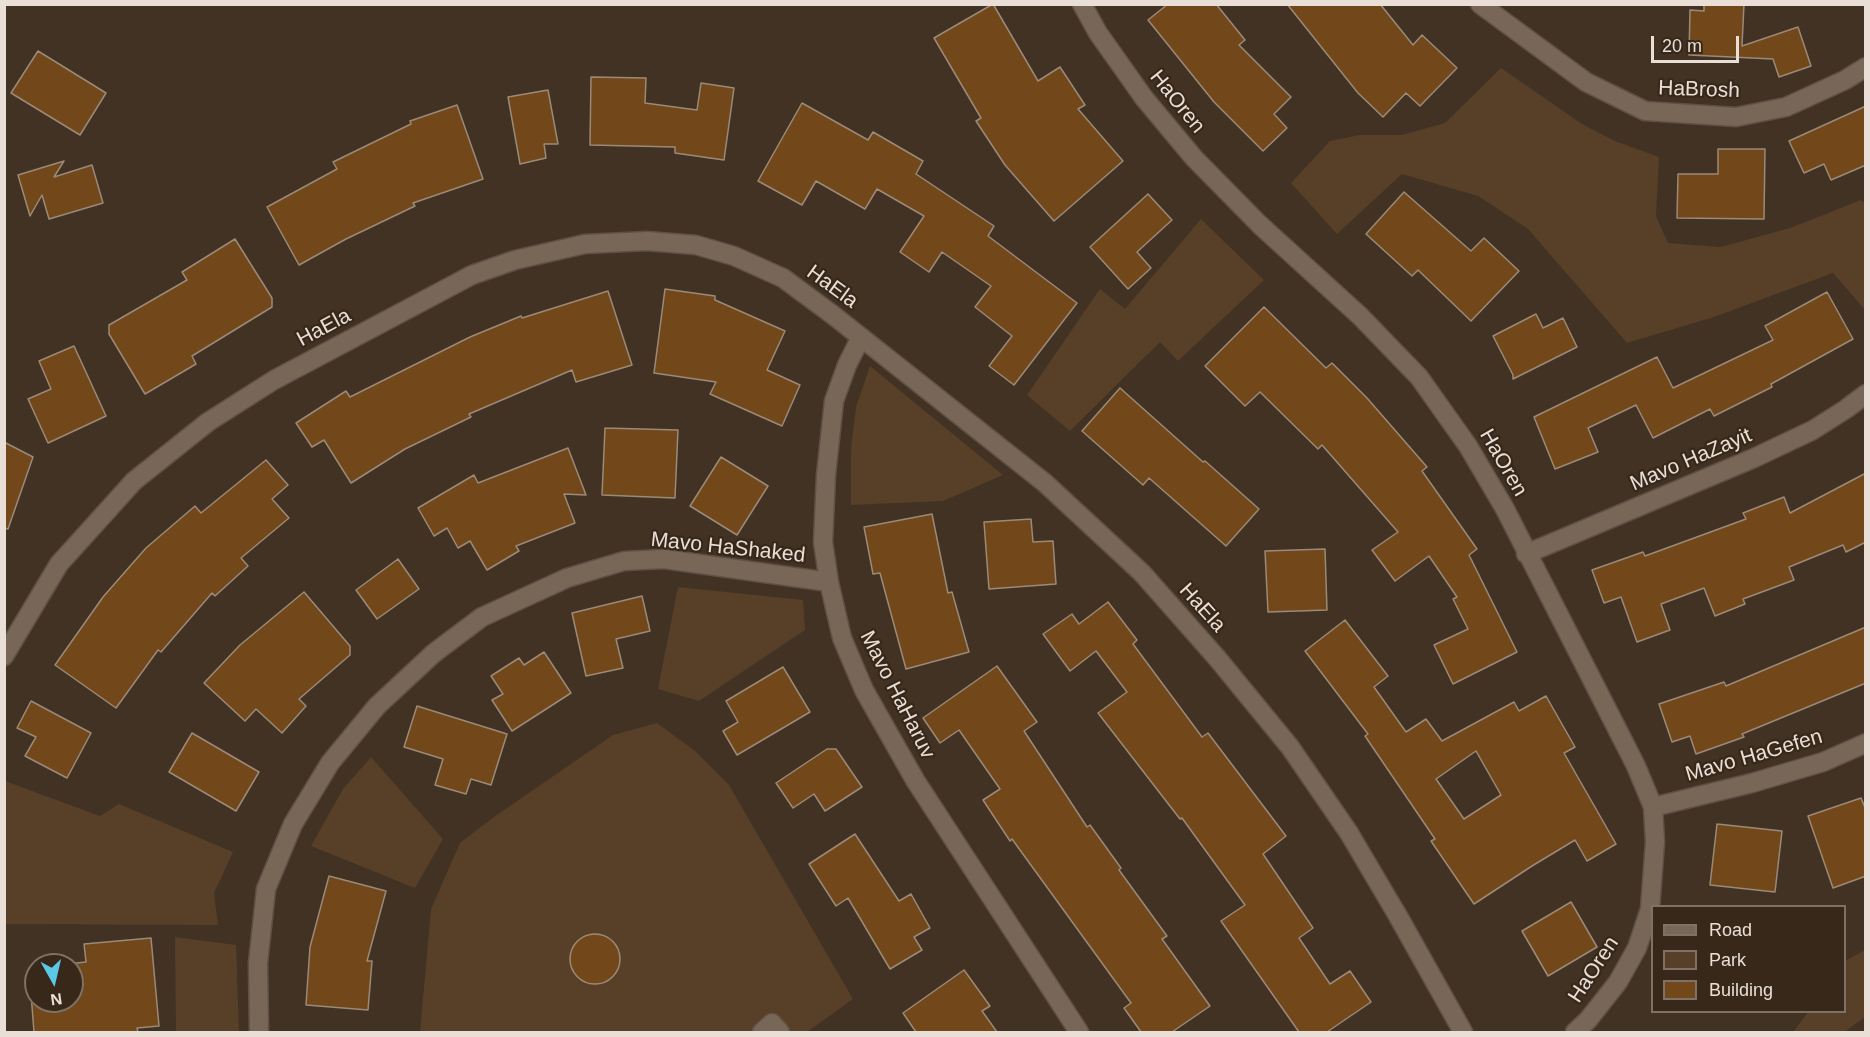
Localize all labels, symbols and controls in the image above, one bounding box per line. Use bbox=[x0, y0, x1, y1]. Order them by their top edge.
scale bar bbox=[1654, 24, 1742, 62]
text: 20 m bbox=[1662, 36, 1702, 56]
street label: HaOren bbox=[1144, 65, 1210, 139]
street label: HaBrosh bbox=[1658, 76, 1740, 104]
street label: HaEla bbox=[801, 260, 863, 314]
street label: HaEla bbox=[293, 303, 355, 353]
street label: Mavo HaZayit bbox=[1626, 423, 1756, 497]
street label: HaOren bbox=[1474, 425, 1532, 501]
street label: Mavo HaShaked bbox=[649, 527, 807, 569]
street label: HaEla bbox=[1174, 578, 1230, 638]
street label: Mavo HaHaruv bbox=[854, 627, 940, 763]
street label: Mavo HaGefen bbox=[1683, 724, 1825, 788]
legend bbox=[1651, 905, 1846, 1013]
text: Road bbox=[1709, 920, 1752, 940]
street label: HaOren bbox=[1563, 932, 1625, 1008]
text: Park bbox=[1709, 950, 1746, 970]
north arrow bbox=[24, 953, 84, 1013]
text: Building bbox=[1709, 980, 1773, 1000]
text: N bbox=[49, 990, 63, 1009]

